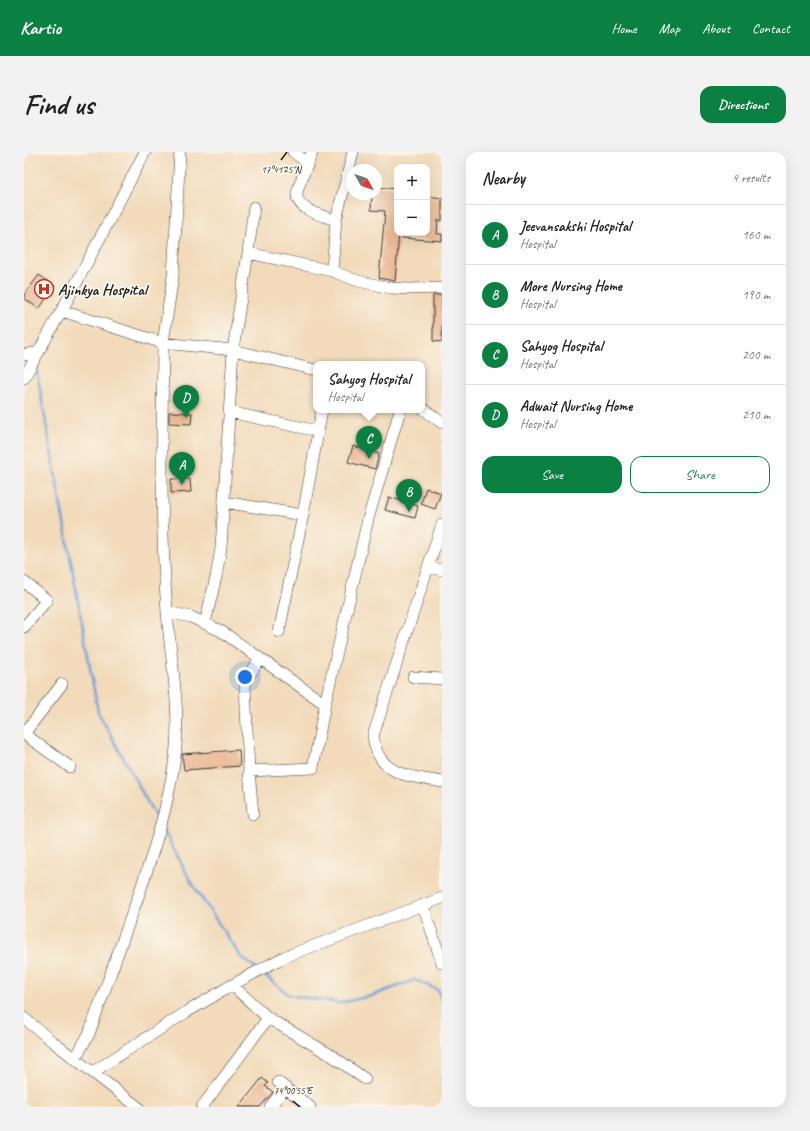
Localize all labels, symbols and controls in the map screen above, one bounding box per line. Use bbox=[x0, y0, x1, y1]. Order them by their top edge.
text: Kartio bbox=[20, 16, 61, 40]
text: Home bbox=[611, 20, 637, 37]
text: Map bbox=[659, 20, 680, 37]
text: About bbox=[702, 20, 730, 37]
text: Contact bbox=[752, 20, 790, 37]
button: Directions bbox=[700, 86, 786, 123]
text: Find us bbox=[24, 87, 94, 122]
text: 17°41'25"N bbox=[261, 163, 303, 176]
north arrow bbox=[346, 164, 382, 200]
map controls bbox=[394, 164, 430, 236]
button: + bbox=[394, 164, 430, 200]
text: Nearby bbox=[482, 168, 525, 189]
text: 4 results bbox=[732, 170, 770, 186]
button: − bbox=[394, 200, 430, 236]
text: Jeevansakshi Hospital bbox=[520, 217, 631, 236]
text: A bbox=[492, 227, 498, 243]
text: 160 m bbox=[742, 227, 770, 243]
text: Hospital bbox=[520, 236, 556, 252]
text: More Nursing Home bbox=[520, 277, 622, 296]
hospital icon: Ajinkya Hospital bbox=[33, 278, 55, 300]
place label: Ajinkya Hospital bbox=[58, 280, 150, 300]
text: B bbox=[492, 287, 498, 303]
text: 190 m bbox=[742, 287, 770, 303]
text: Hospital bbox=[520, 296, 556, 312]
text: Sahyog Hospital bbox=[520, 337, 602, 356]
text: C bbox=[492, 347, 498, 363]
text: 200 m bbox=[742, 347, 770, 363]
text: Hospital bbox=[520, 356, 556, 372]
popup bbox=[313, 361, 425, 413]
text: Sahyog Hospital bbox=[328, 370, 410, 389]
pin: D bbox=[173, 385, 199, 418]
text: Hospital bbox=[328, 389, 363, 405]
text: Adwait Nursing Home bbox=[520, 397, 632, 416]
text: D bbox=[491, 407, 499, 423]
text: 210 m bbox=[742, 407, 770, 423]
text: Hospital bbox=[520, 416, 556, 432]
pin: C bbox=[356, 426, 382, 459]
pin: A bbox=[169, 452, 195, 485]
button: Save bbox=[482, 456, 622, 493]
button: Share bbox=[630, 456, 770, 493]
pin: B bbox=[396, 479, 422, 512]
your location bbox=[235, 667, 255, 687]
text: 74°00'55"E bbox=[274, 1084, 314, 1097]

